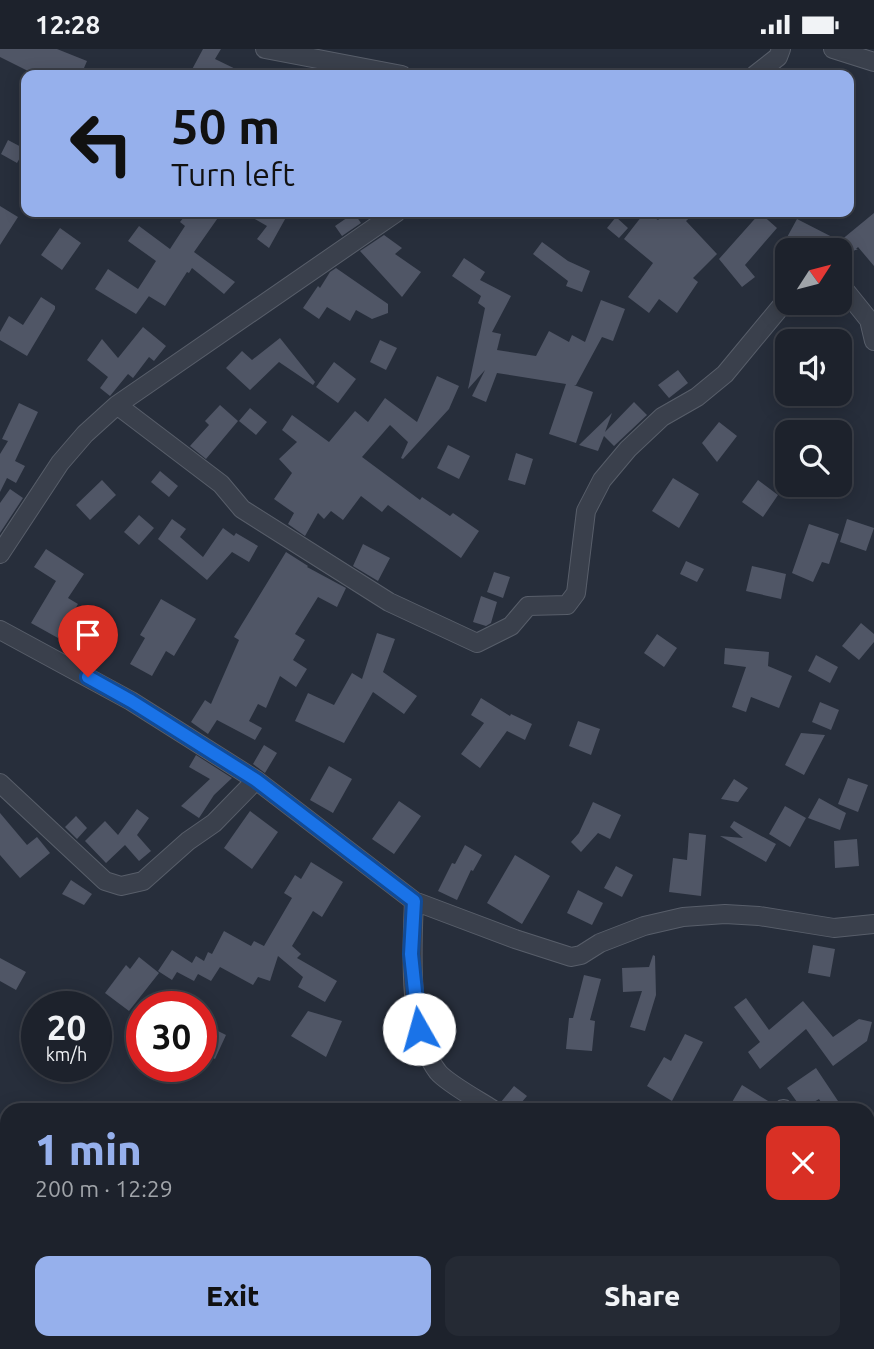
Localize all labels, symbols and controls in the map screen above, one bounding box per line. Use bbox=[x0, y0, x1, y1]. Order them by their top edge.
text: 12:28 bbox=[35, 10, 100, 39]
icon: left bbox=[56, 98, 147, 189]
text: 50 m bbox=[171, 98, 280, 153]
text: Turn left bbox=[171, 156, 295, 192]
north arrow bbox=[775, 238, 852, 315]
map controls bbox=[775, 238, 852, 497]
button: sound bbox=[775, 329, 852, 406]
button: search bbox=[775, 420, 852, 497]
pin bbox=[58, 605, 118, 677]
icon: arrive bbox=[69, 616, 107, 654]
speed limit sign: 30 bbox=[126, 991, 217, 1082]
position arrow bbox=[382, 992, 456, 1066]
text: 20 bbox=[47, 1007, 86, 1047]
text: km/h bbox=[46, 1044, 87, 1064]
text: 1 min bbox=[35, 1126, 142, 1173]
button: close bbox=[766, 1126, 840, 1200]
text: 200 m · 12:29 bbox=[35, 1176, 173, 1201]
button: Exit bbox=[35, 1256, 431, 1336]
button: Share bbox=[445, 1256, 840, 1336]

